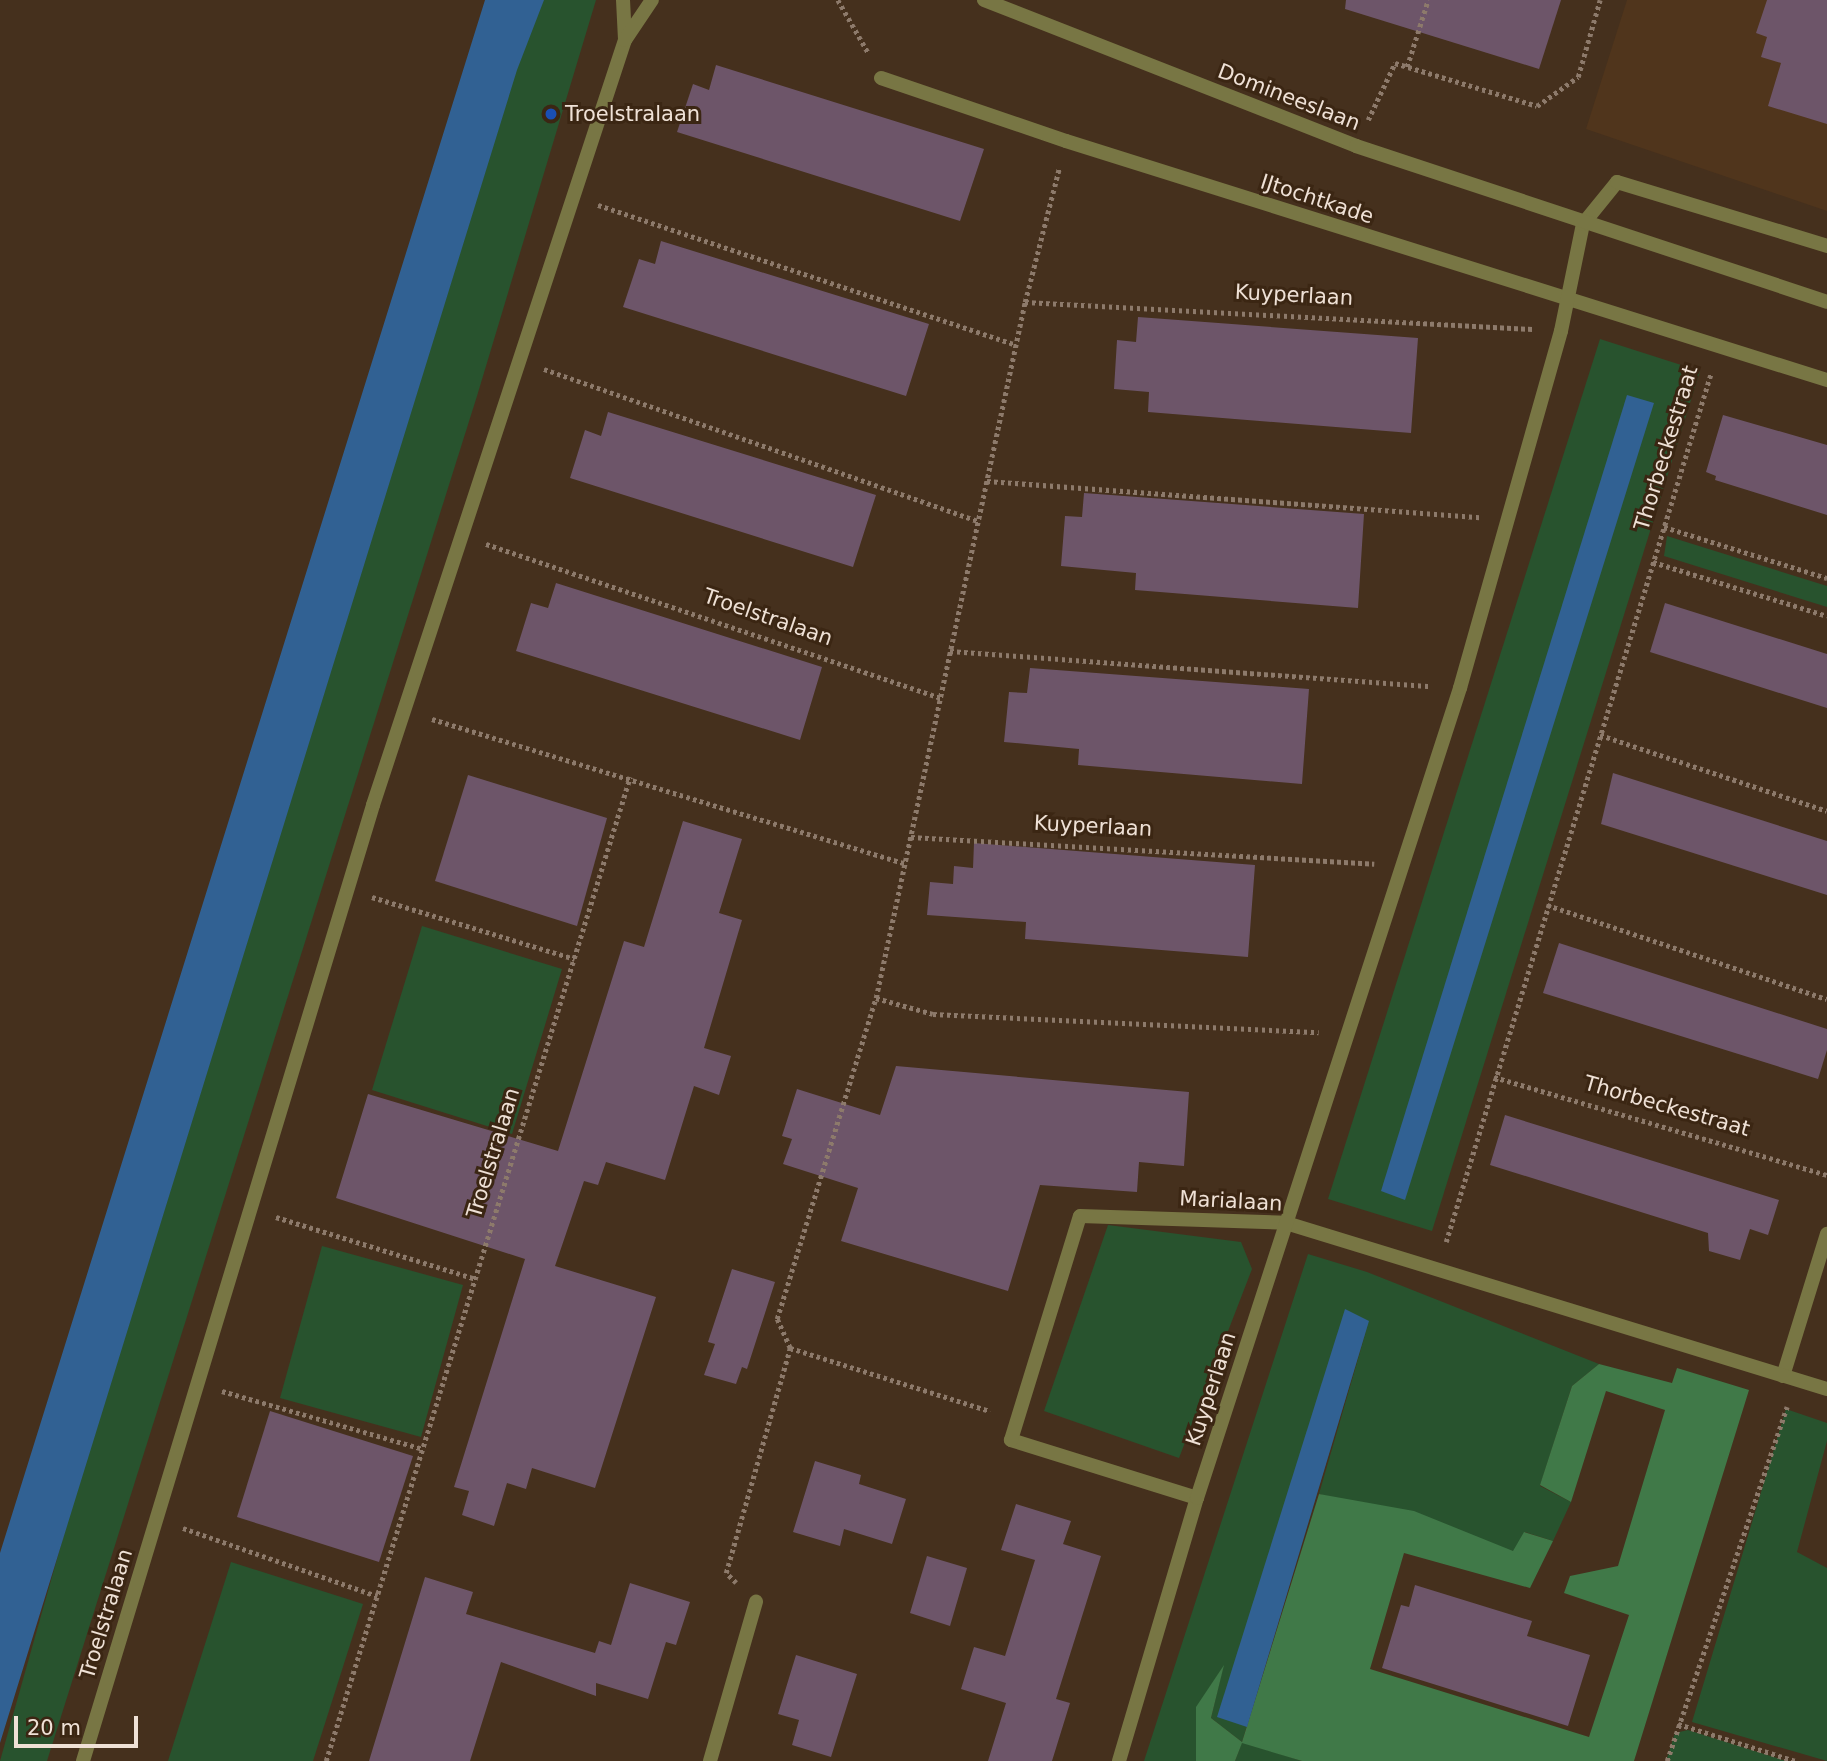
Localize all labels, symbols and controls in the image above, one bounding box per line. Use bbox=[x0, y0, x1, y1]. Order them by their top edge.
street label: Domineeslaan bbox=[1214, 58, 1364, 136]
place label: Troelstralaan bbox=[565, 101, 700, 127]
marker: Troelstralaan bbox=[543, 106, 559, 122]
street label: IJtochtkade bbox=[1257, 169, 1377, 229]
street label: Kuyperlaan bbox=[1234, 279, 1354, 311]
street label: Thorbeckestraat bbox=[1629, 362, 1703, 534]
street label: Troelstralaan bbox=[700, 583, 836, 651]
street label: Kuyperlaan bbox=[1033, 810, 1153, 842]
street label: Thorbeckestraat bbox=[1581, 1070, 1753, 1142]
street label: Troelstralaan bbox=[461, 1085, 525, 1221]
street label: Marialaan bbox=[1179, 1186, 1283, 1216]
street label: Kuyperlaan bbox=[1181, 1329, 1241, 1449]
street label: Troelstralaan bbox=[74, 1546, 138, 1682]
scale bar bbox=[18, 1702, 142, 1746]
text: 20 m bbox=[27, 1716, 81, 1740]

